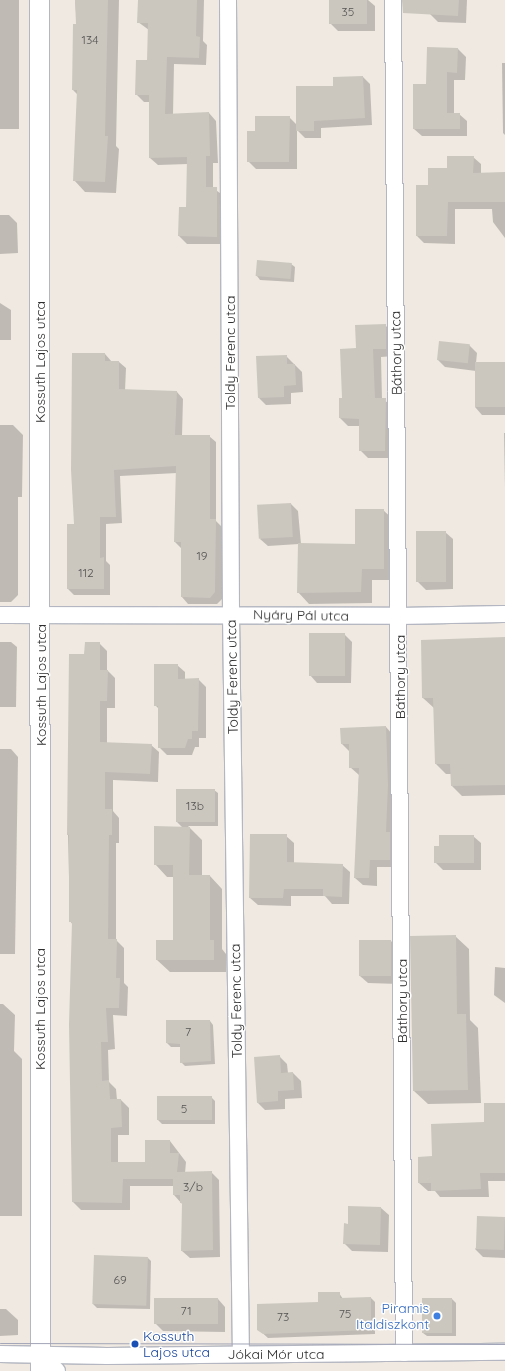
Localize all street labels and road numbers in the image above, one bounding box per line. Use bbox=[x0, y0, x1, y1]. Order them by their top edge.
street label: Toldy Ferenc utca bbox=[222, 296, 238, 410]
street label: Kossuth Lajos utca bbox=[32, 301, 48, 423]
street label: Báthory utca bbox=[387, 311, 405, 395]
street label: Nyáry Pál utca bbox=[253, 606, 349, 624]
street label: Toldy Ferenc utca bbox=[223, 619, 241, 735]
street label: Kossuth Lajos utca bbox=[33, 624, 49, 746]
street label: Báthory utca bbox=[392, 635, 408, 719]
street label: Toldy Ferenc utca bbox=[227, 943, 245, 1059]
street label: Kossuth Lajos utca bbox=[32, 948, 48, 1070]
street label: Báthory utca bbox=[394, 959, 410, 1043]
street label: Jókai Mór utca bbox=[228, 1346, 324, 1362]

